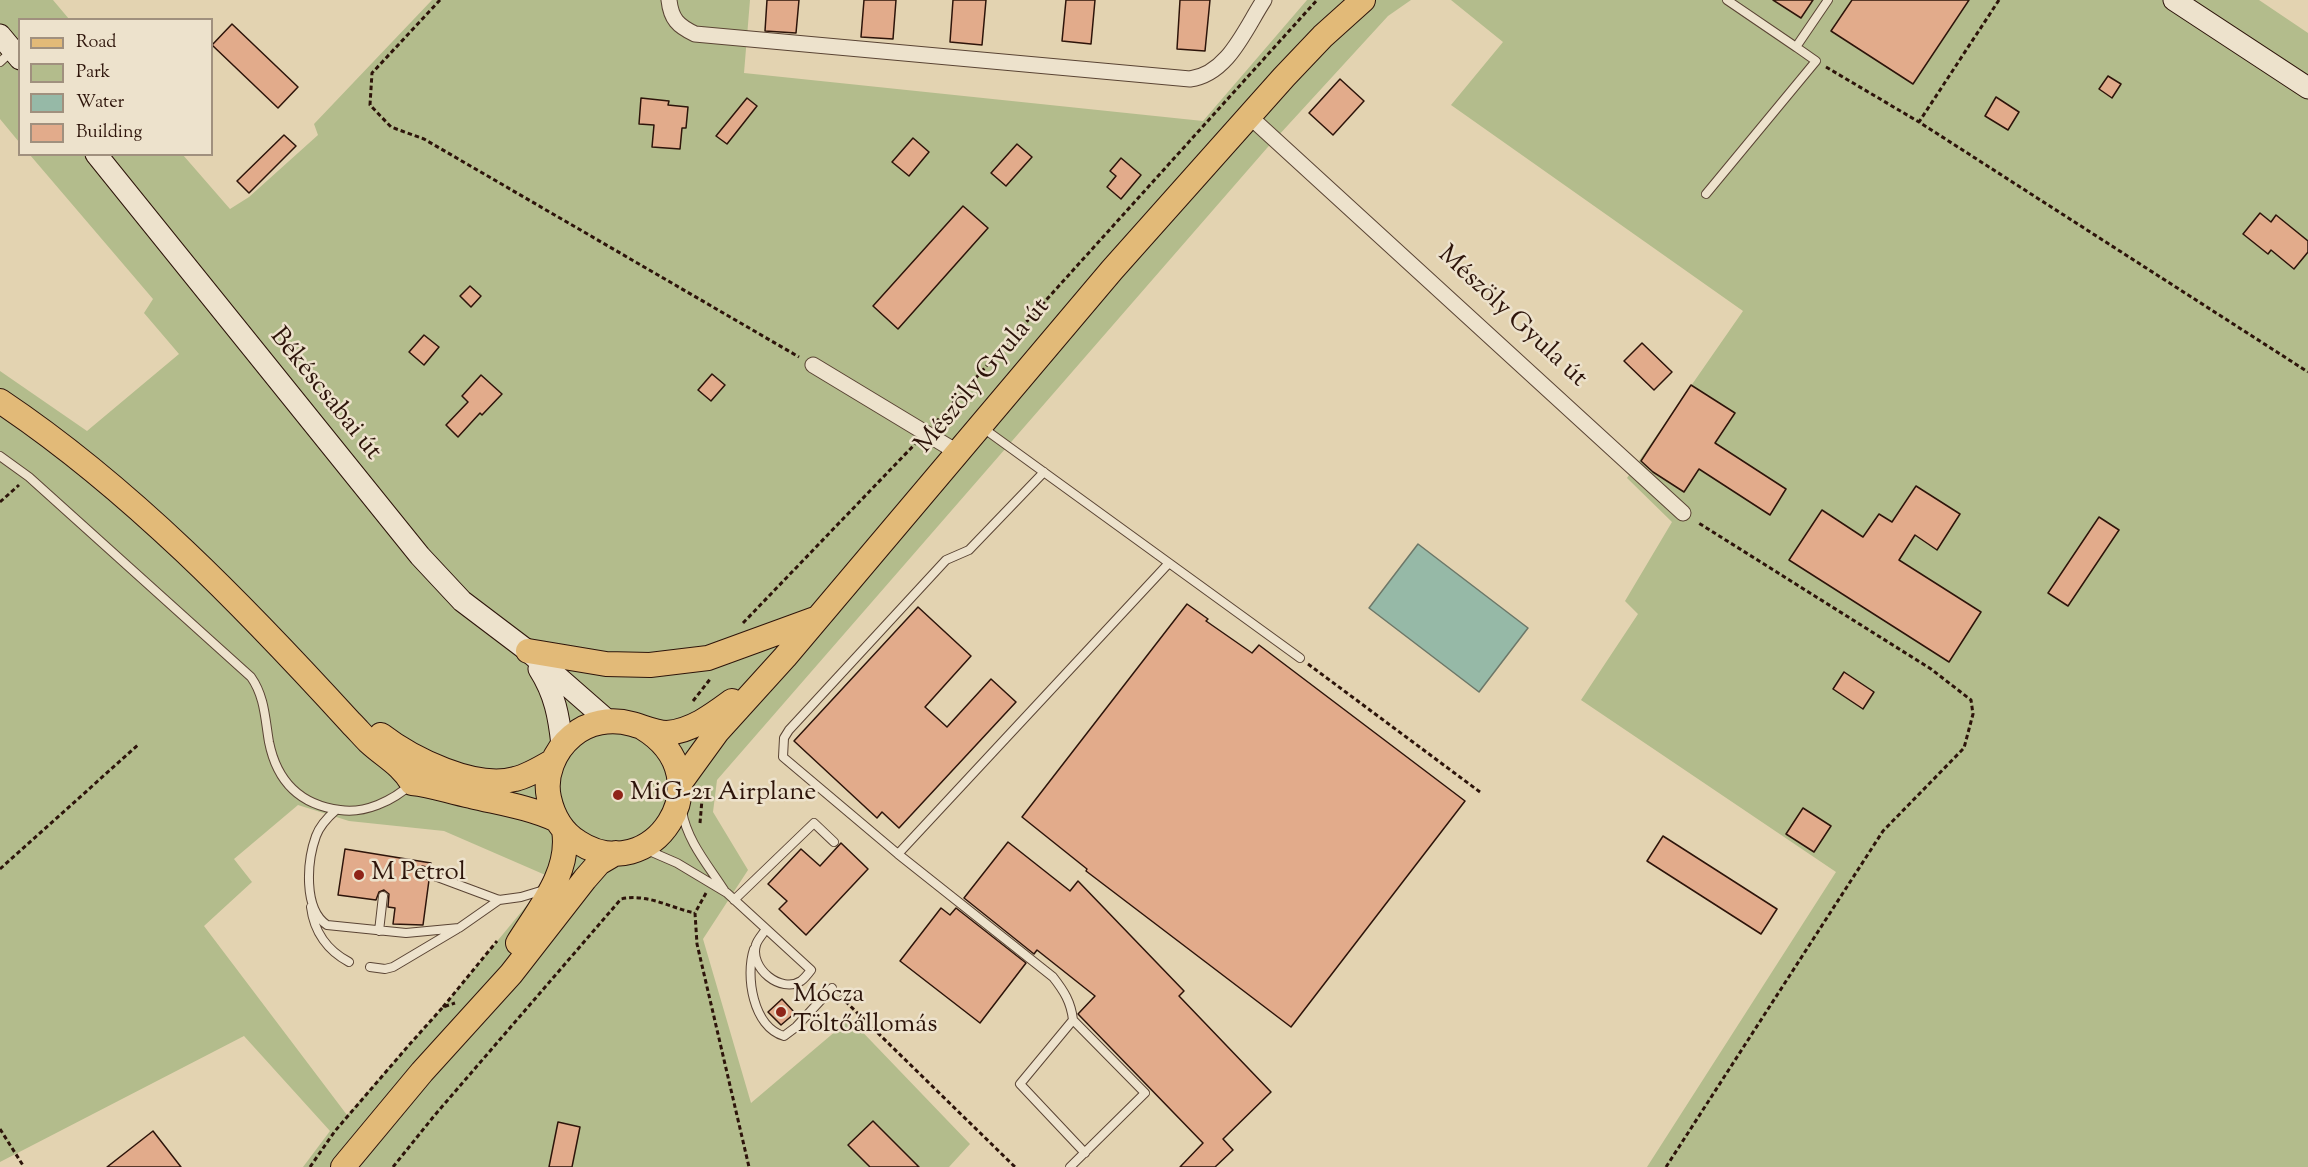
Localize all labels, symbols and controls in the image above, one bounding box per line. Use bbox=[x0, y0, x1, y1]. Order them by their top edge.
legend bbox=[18, 18, 213, 156]
text: Road bbox=[76, 30, 116, 56]
text: Park bbox=[76, 60, 110, 86]
text: Water bbox=[76, 90, 124, 116]
text: Building bbox=[76, 120, 142, 146]
street label: Mészöly Gyula út bbox=[1430, 241, 1592, 395]
street label: Mészöly Gyula út bbox=[910, 293, 1058, 461]
street label: Békéscsabai út bbox=[261, 323, 387, 467]
place label: MiG-21 Airplane bbox=[630, 779, 816, 811]
marker: MiG-21 Airplane bbox=[611, 788, 625, 802]
place label: M Petrol bbox=[371, 859, 466, 891]
marker: M Petrol bbox=[352, 868, 366, 882]
place label: Mócza Töltőállomás bbox=[793, 981, 937, 1042]
marker: Mócza Töltőállomás bbox=[774, 1005, 788, 1019]

